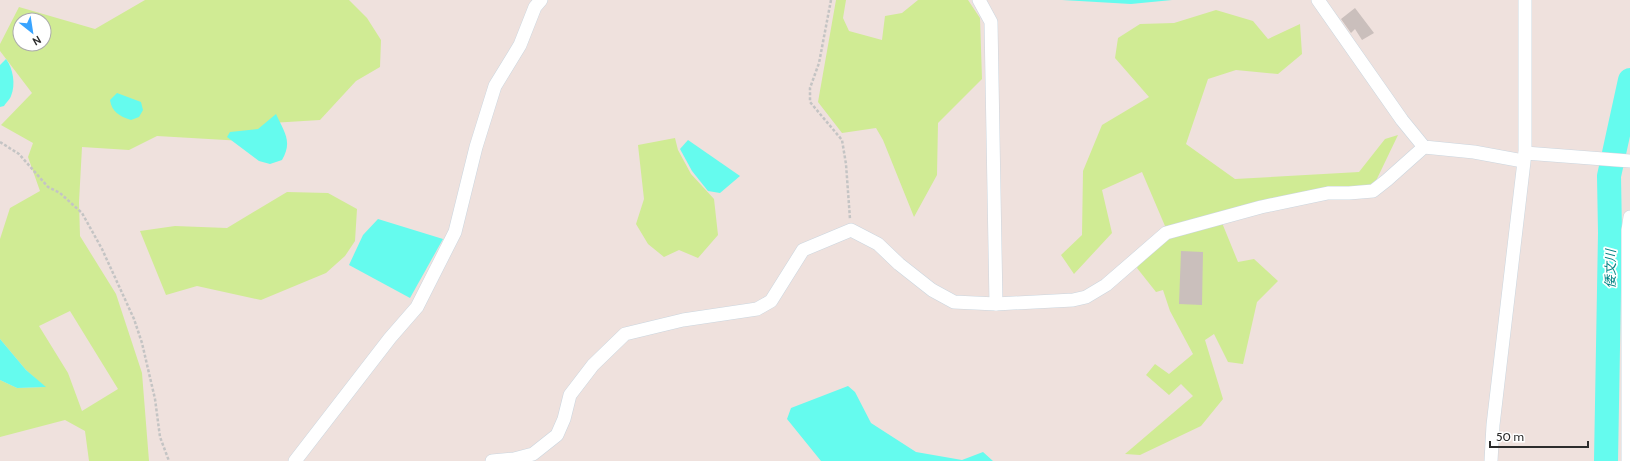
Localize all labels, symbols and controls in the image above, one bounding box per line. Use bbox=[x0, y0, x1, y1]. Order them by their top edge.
north arrow bbox=[12, 12, 52, 52]
text: N bbox=[30, 33, 44, 49]
water label: 倭文川 bbox=[1602, 247, 1618, 289]
scale bar bbox=[1490, 423, 1588, 449]
text: 50 m bbox=[1496, 429, 1524, 444]

